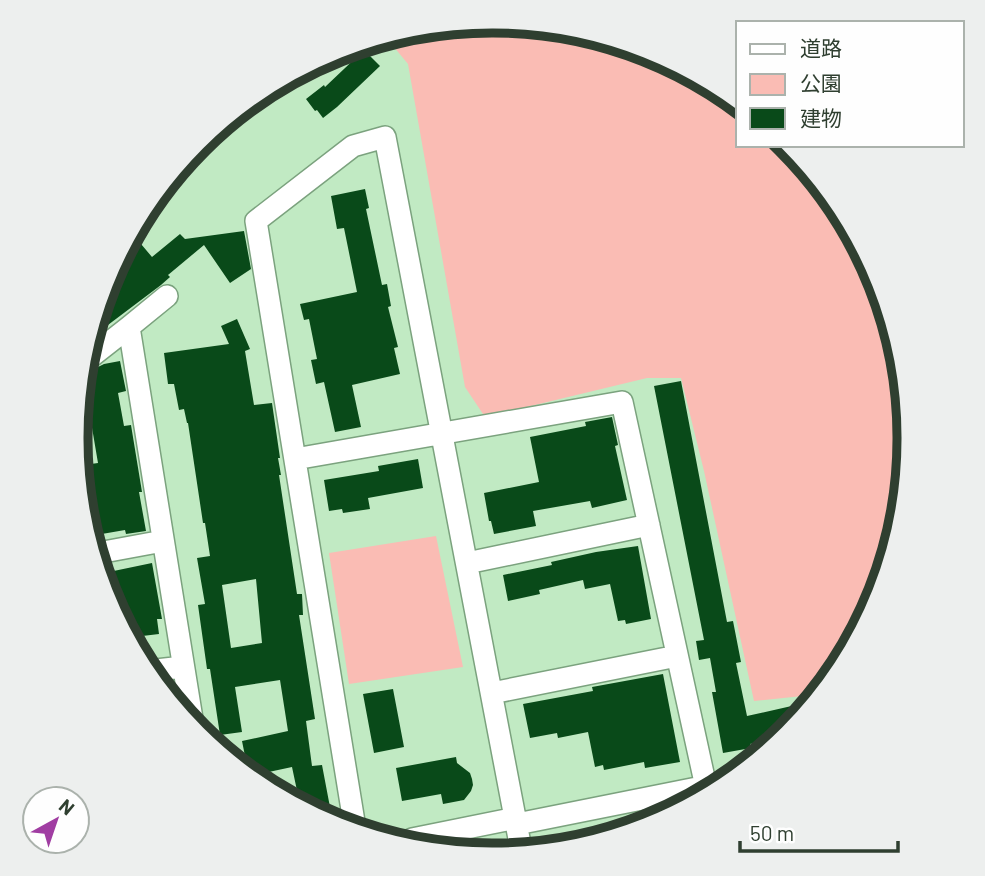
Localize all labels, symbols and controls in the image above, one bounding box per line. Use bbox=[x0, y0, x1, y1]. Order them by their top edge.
legend bbox=[736, 21, 964, 147]
text: 道路 bbox=[800, 35, 842, 60]
text: 公園 bbox=[800, 70, 842, 95]
text: 建物 bbox=[800, 105, 842, 130]
north arrow bbox=[21, 785, 91, 855]
text: N bbox=[55, 794, 79, 819]
scale bar bbox=[740, 810, 898, 854]
text: 50 m bbox=[750, 820, 794, 845]

